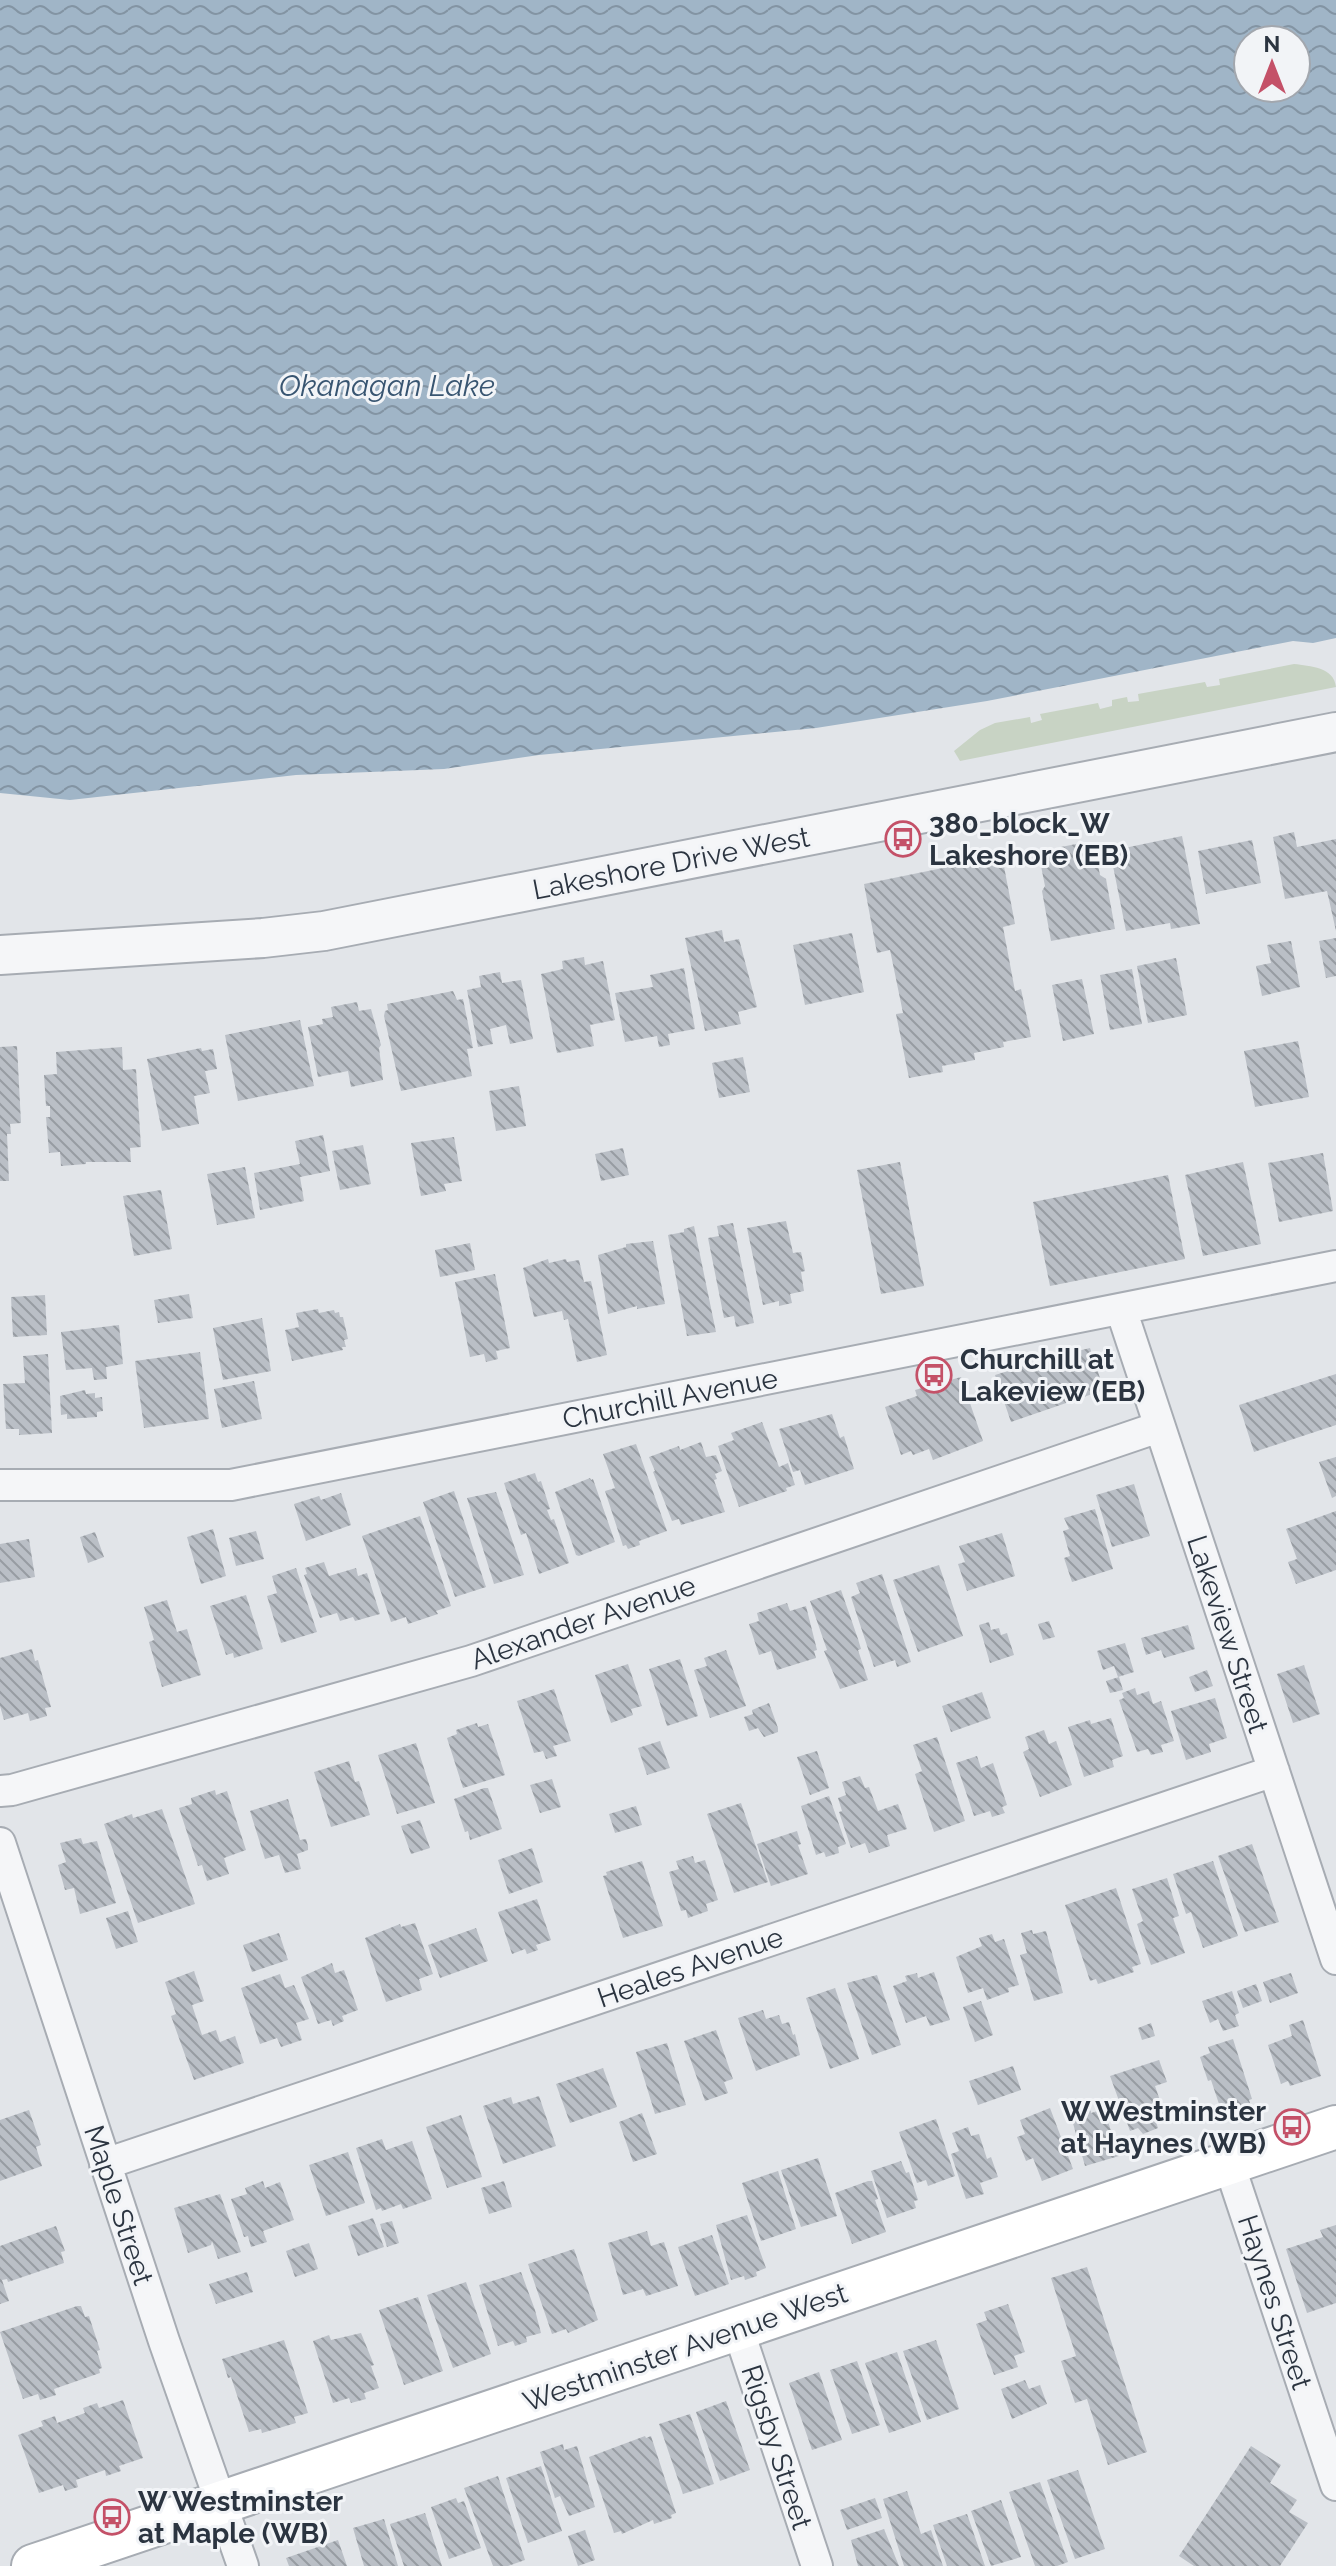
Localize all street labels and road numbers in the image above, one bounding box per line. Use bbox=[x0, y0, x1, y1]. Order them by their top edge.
street label: Lakeshore Drive West bbox=[530, 820, 813, 907]
street label: Churchill Avenue bbox=[560, 1361, 780, 1436]
street label: Lakeview Street bbox=[1180, 1531, 1275, 1738]
street label: Alexander Avenue bbox=[466, 1569, 700, 1676]
street label: Heales Avenue bbox=[593, 1920, 787, 2015]
street label: Maple Street bbox=[77, 2121, 160, 2290]
street label: Haynes Street bbox=[1231, 2211, 1318, 2394]
street label: Westminster Avenue West bbox=[519, 2276, 852, 2419]
street label: Rigsby Street bbox=[734, 2361, 819, 2534]

